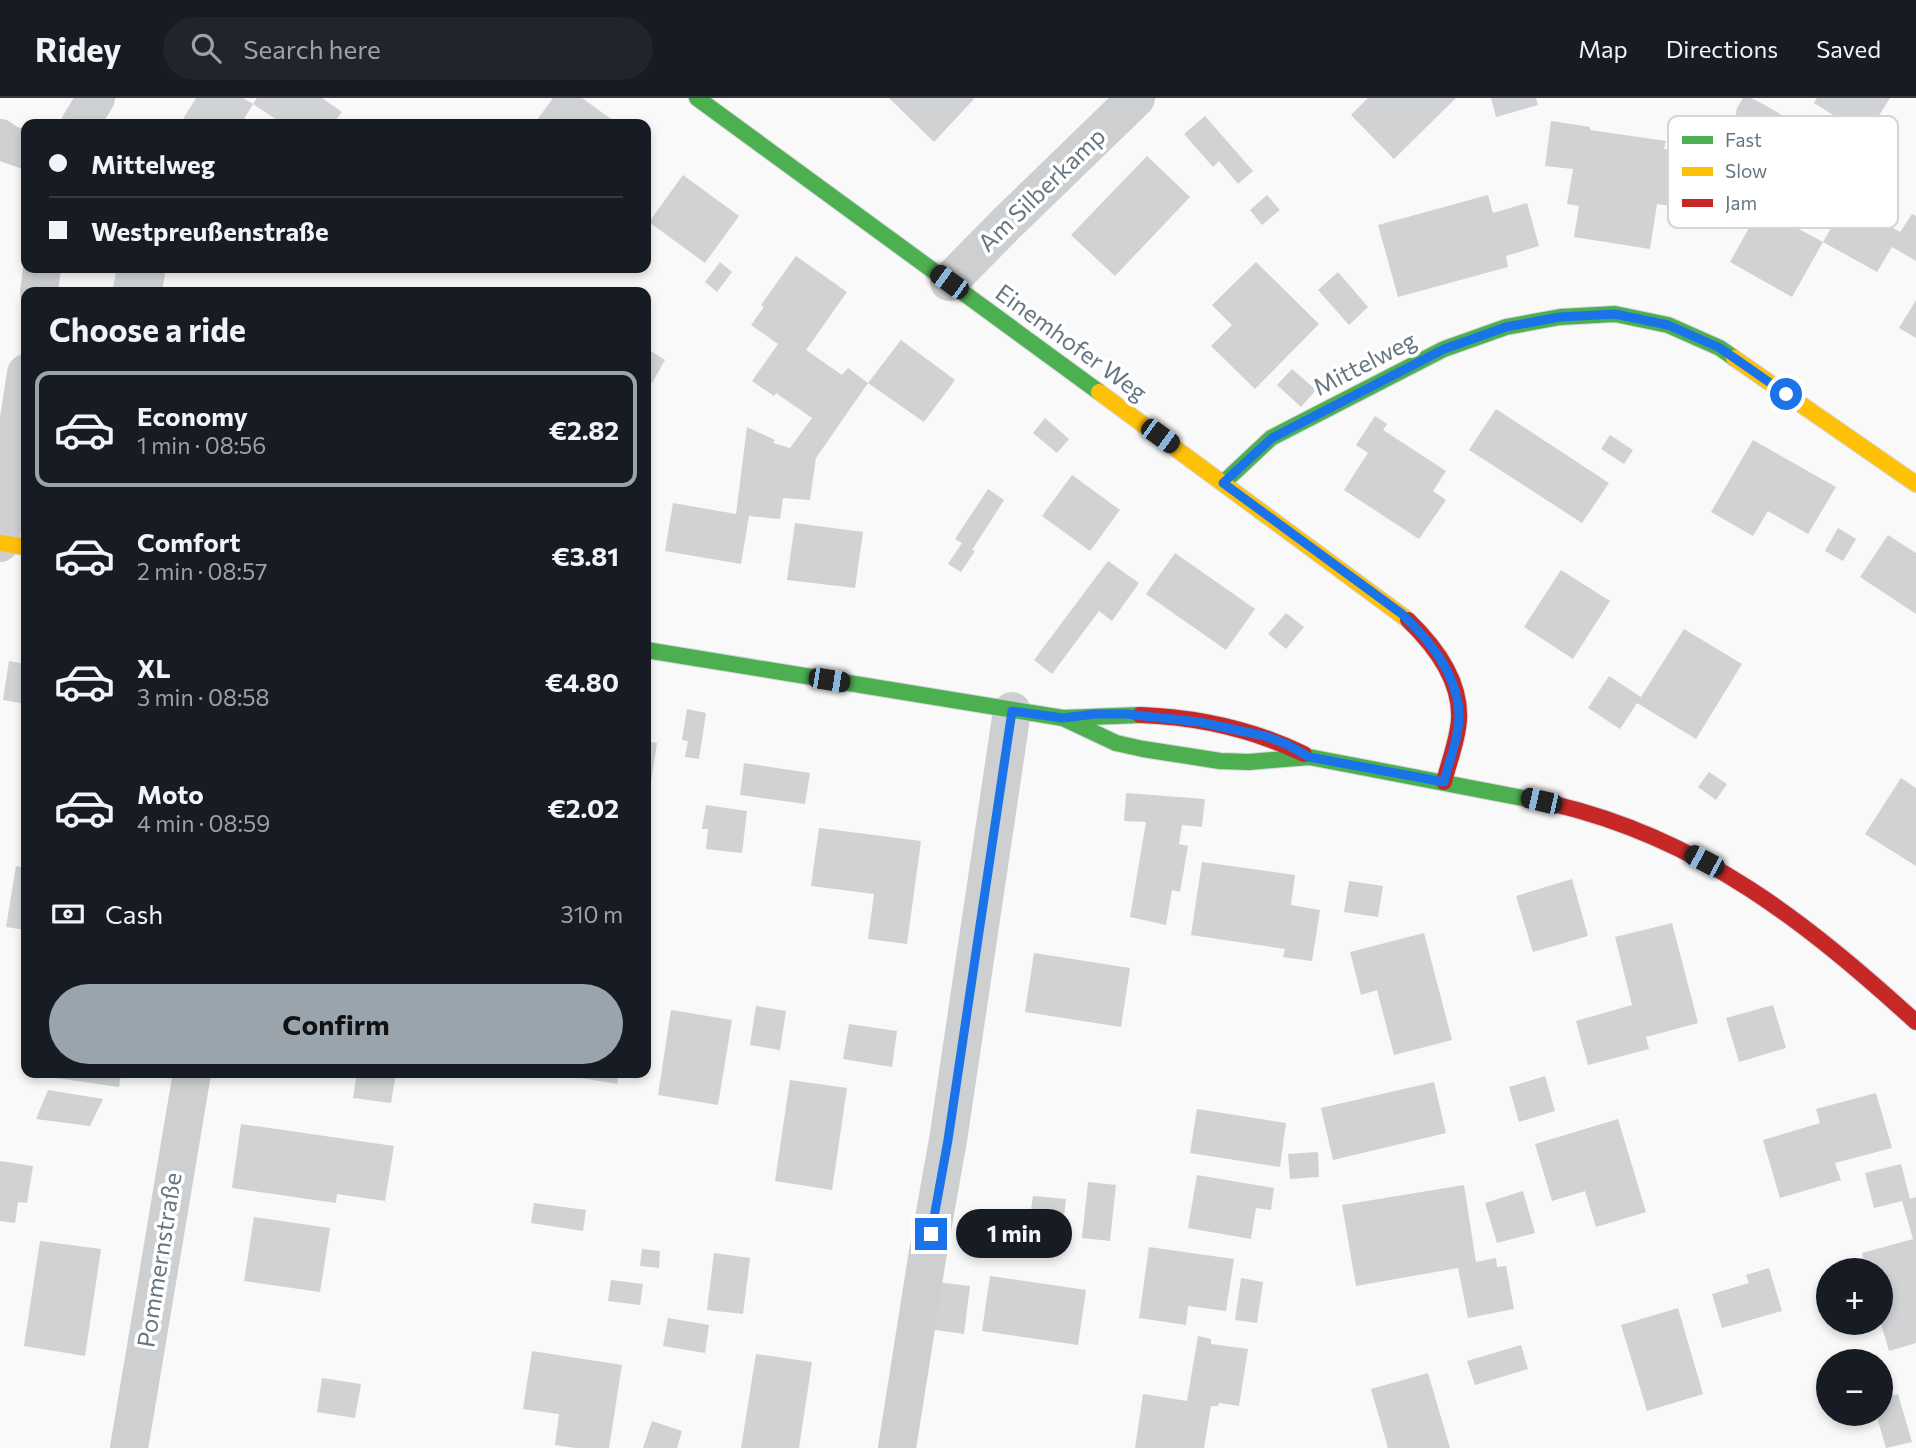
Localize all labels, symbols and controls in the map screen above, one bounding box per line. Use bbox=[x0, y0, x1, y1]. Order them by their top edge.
search box bbox=[163, 17, 653, 80]
text: Ridey bbox=[35, 28, 121, 69]
icon: search bbox=[187, 29, 225, 67]
text: Search here bbox=[243, 33, 381, 64]
text: Map bbox=[1578, 34, 1628, 63]
text: Directions bbox=[1666, 34, 1778, 63]
text: Saved bbox=[1816, 34, 1881, 63]
legend bbox=[1668, 116, 1898, 228]
street label: Am Silberkamp bbox=[971, 121, 1111, 257]
text: Fast bbox=[1725, 128, 1762, 151]
text: Mittelweg bbox=[91, 148, 215, 179]
text: Slow bbox=[1725, 159, 1767, 182]
text: Jam bbox=[1725, 191, 1757, 214]
text: Westpreußenstraße bbox=[91, 215, 329, 246]
car bbox=[926, 261, 973, 303]
street label: Einemhofer Weg bbox=[991, 277, 1153, 406]
text: Choose a ride bbox=[49, 309, 246, 349]
street label: Mittelweg bbox=[1308, 324, 1421, 401]
route start bbox=[1770, 378, 1802, 410]
icon: car bbox=[53, 398, 116, 461]
text: Economy bbox=[137, 400, 248, 431]
text: €2.82 bbox=[549, 414, 619, 445]
car bbox=[1137, 415, 1184, 457]
text: 1 min · 08:56 bbox=[137, 431, 266, 459]
icon: car bbox=[53, 524, 116, 587]
text: Comfort bbox=[137, 526, 240, 557]
text: €3.81 bbox=[552, 540, 619, 571]
text: 2 min · 08:57 bbox=[137, 557, 267, 585]
icon: car bbox=[53, 650, 116, 713]
text: XL bbox=[137, 652, 171, 683]
text: €4.80 bbox=[545, 666, 619, 697]
car bbox=[807, 666, 852, 694]
text: 3 min · 08:58 bbox=[137, 683, 270, 711]
icon: car bbox=[53, 776, 116, 839]
text: Moto bbox=[137, 778, 204, 809]
car bbox=[1519, 786, 1564, 816]
text: €2.02 bbox=[547, 792, 619, 823]
text: 4 min · 08:59 bbox=[137, 809, 270, 837]
car bbox=[1681, 842, 1728, 880]
icon: cash bbox=[49, 895, 87, 933]
text: Cash bbox=[105, 898, 163, 929]
text: 310 m bbox=[561, 900, 623, 928]
button: Confirm bbox=[49, 984, 623, 1064]
street label: Pommernstraße bbox=[130, 1170, 187, 1349]
callout: 1 min bbox=[956, 1210, 1071, 1258]
route end bbox=[915, 1218, 947, 1250]
text: 1 min bbox=[987, 1219, 1041, 1247]
map controls bbox=[1816, 1258, 1893, 1426]
button: + bbox=[1816, 1258, 1893, 1335]
button: − bbox=[1816, 1349, 1893, 1426]

